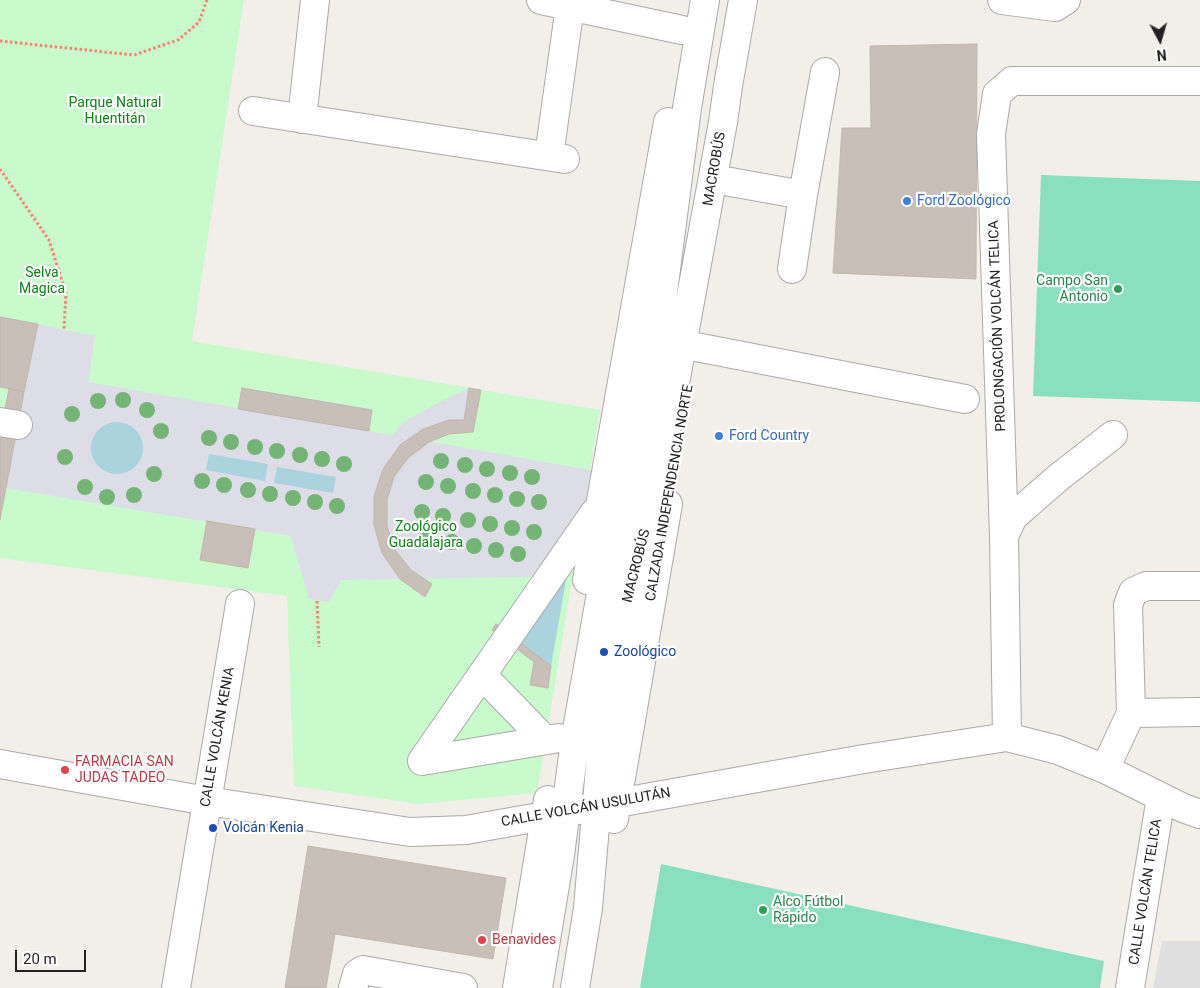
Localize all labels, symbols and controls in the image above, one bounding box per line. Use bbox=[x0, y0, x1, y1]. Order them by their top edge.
north arrow bbox=[1135, 15, 1185, 65]
text: N bbox=[1156, 46, 1167, 63]
park label: Parque Natural Huentitán bbox=[69, 95, 161, 128]
street label: MACROBÚS bbox=[700, 131, 730, 207]
place label: Ford Zoológico bbox=[917, 193, 1011, 209]
marker: Ford Zoológico bbox=[901, 195, 913, 207]
street label: PROLONGACIÓN VOLCÁN TELICA bbox=[986, 220, 1010, 432]
park label: Selva Magica bbox=[19, 265, 65, 298]
place label: Campo San Antonio bbox=[1036, 273, 1108, 306]
marker: Campo San Antonio bbox=[1112, 283, 1124, 295]
street label: CALZADA INDEPENDENCIA NORTE bbox=[643, 383, 697, 603]
place label: Ford Country bbox=[729, 428, 809, 444]
marker: Ford Country bbox=[713, 430, 725, 442]
park label: Zoológico Guadalajara bbox=[389, 519, 463, 552]
street label: MACROBÚS bbox=[620, 528, 654, 604]
place label: Zoológico bbox=[614, 644, 676, 660]
marker: Zoológico bbox=[598, 646, 610, 658]
street label: CALLE VOLCÁN KENIA bbox=[197, 666, 239, 808]
place label: FARMACIA SAN JUDAS TADEO bbox=[75, 754, 174, 786]
marker: FARMACIA SAN JUDAS TADEO bbox=[59, 764, 71, 776]
street label: CALLE VOLCÁN USULUTÁN bbox=[500, 785, 672, 831]
street label: CALLE VOLCÁN TELICA bbox=[1126, 818, 1166, 966]
place label: Volcán Kenia bbox=[223, 820, 304, 836]
marker: Volcán Kenia bbox=[207, 822, 219, 834]
place label: Alco Fútbol Rápido bbox=[773, 894, 843, 926]
marker: Alco Fútbol Rápido bbox=[757, 904, 769, 916]
place label: Benavides bbox=[492, 932, 556, 948]
marker: Benavides bbox=[476, 934, 488, 946]
scale bar bbox=[18, 940, 89, 972]
text: 20 m bbox=[23, 950, 57, 968]

